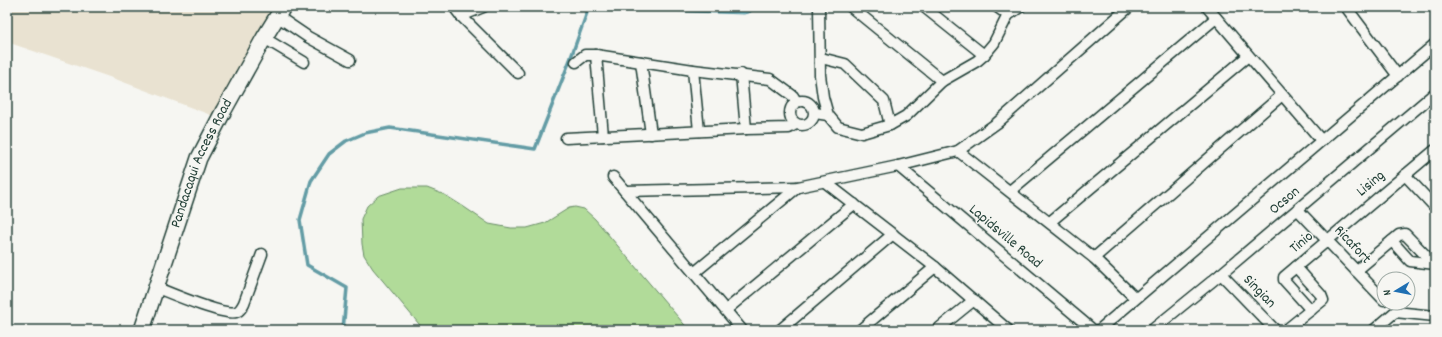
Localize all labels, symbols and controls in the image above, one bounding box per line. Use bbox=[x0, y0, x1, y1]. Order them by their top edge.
street label: Pandacaqui Access Road bbox=[165, 95, 239, 231]
street label: Lising bbox=[1352, 165, 1390, 203]
street label: Ocson bbox=[1265, 181, 1305, 221]
street label: Lapidsville Road bbox=[963, 200, 1047, 274]
street label: Ricafort bbox=[1328, 221, 1376, 270]
street label: Tinio bbox=[1285, 226, 1319, 259]
street label: Singian bbox=[1237, 270, 1281, 314]
north arrow bbox=[1376, 271, 1416, 311]
text: N bbox=[1380, 288, 1396, 296]

